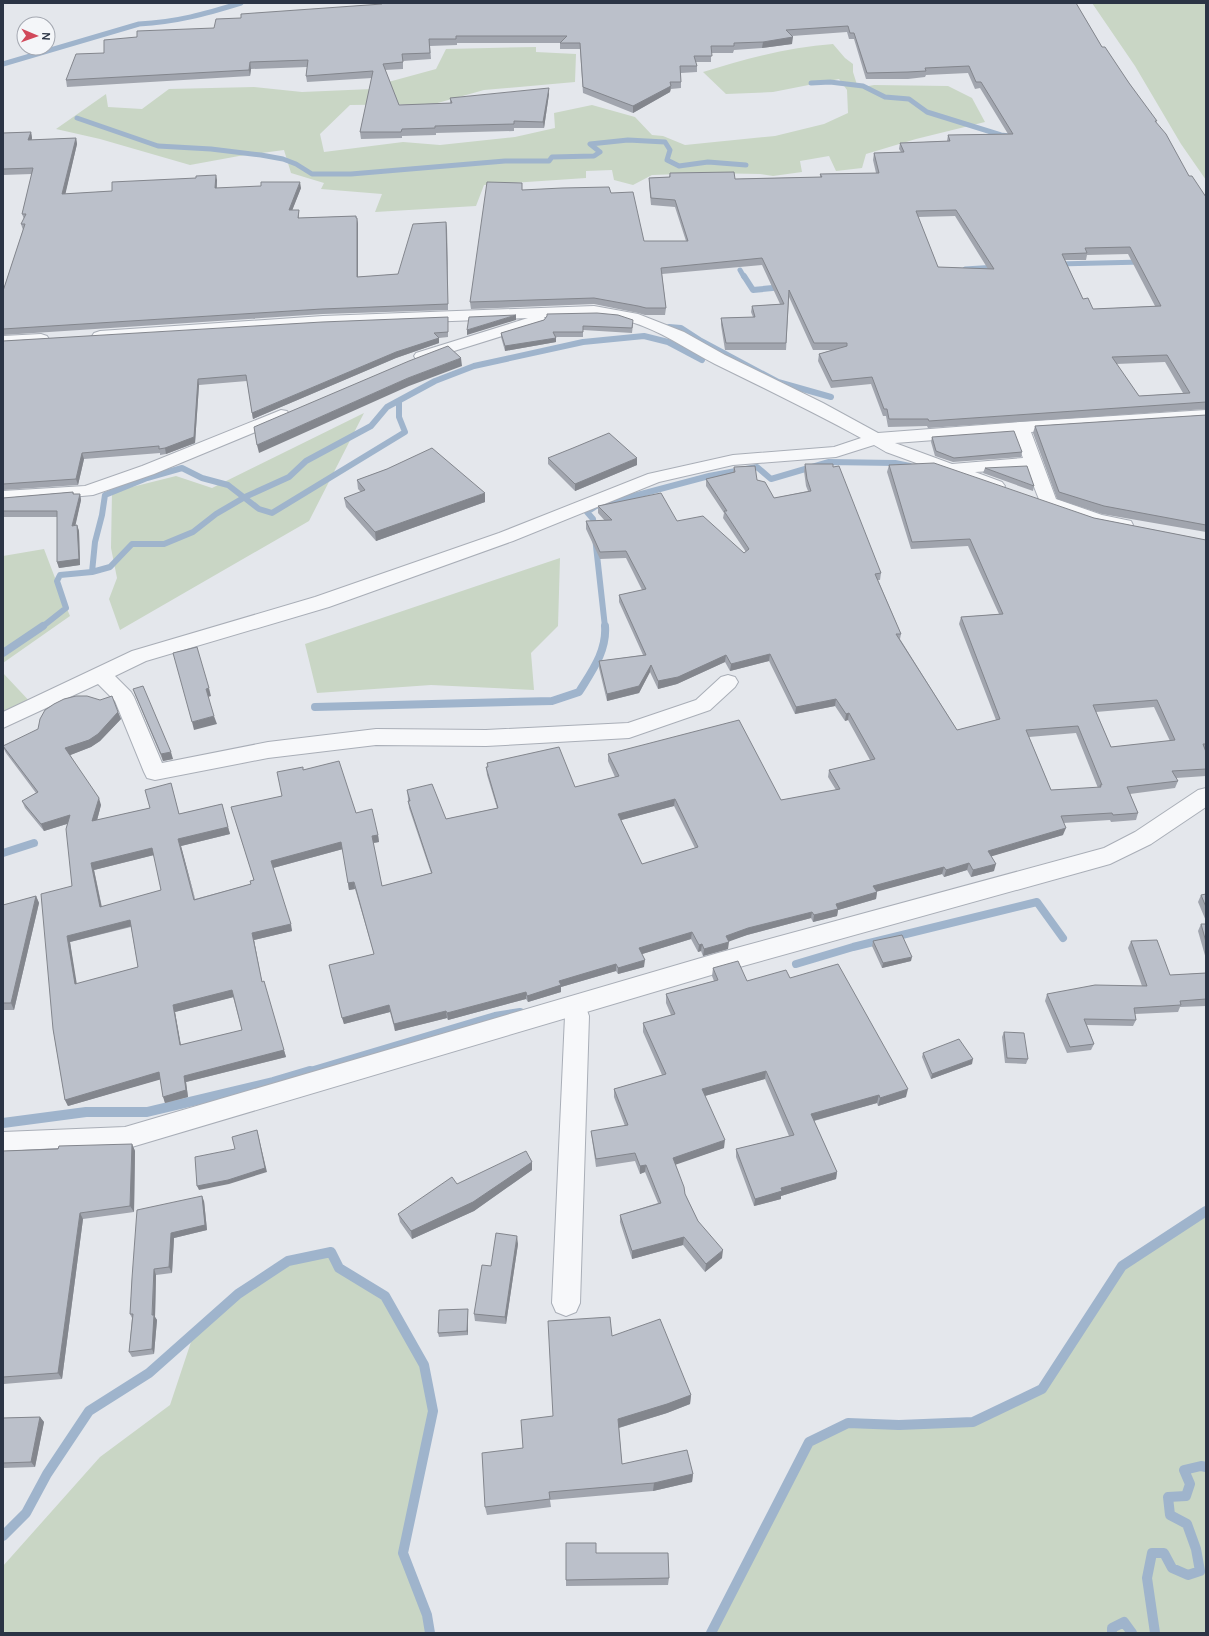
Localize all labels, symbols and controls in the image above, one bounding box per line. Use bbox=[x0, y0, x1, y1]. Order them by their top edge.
north arrow bbox=[16, 16, 56, 56]
text: N bbox=[39, 32, 54, 41]

